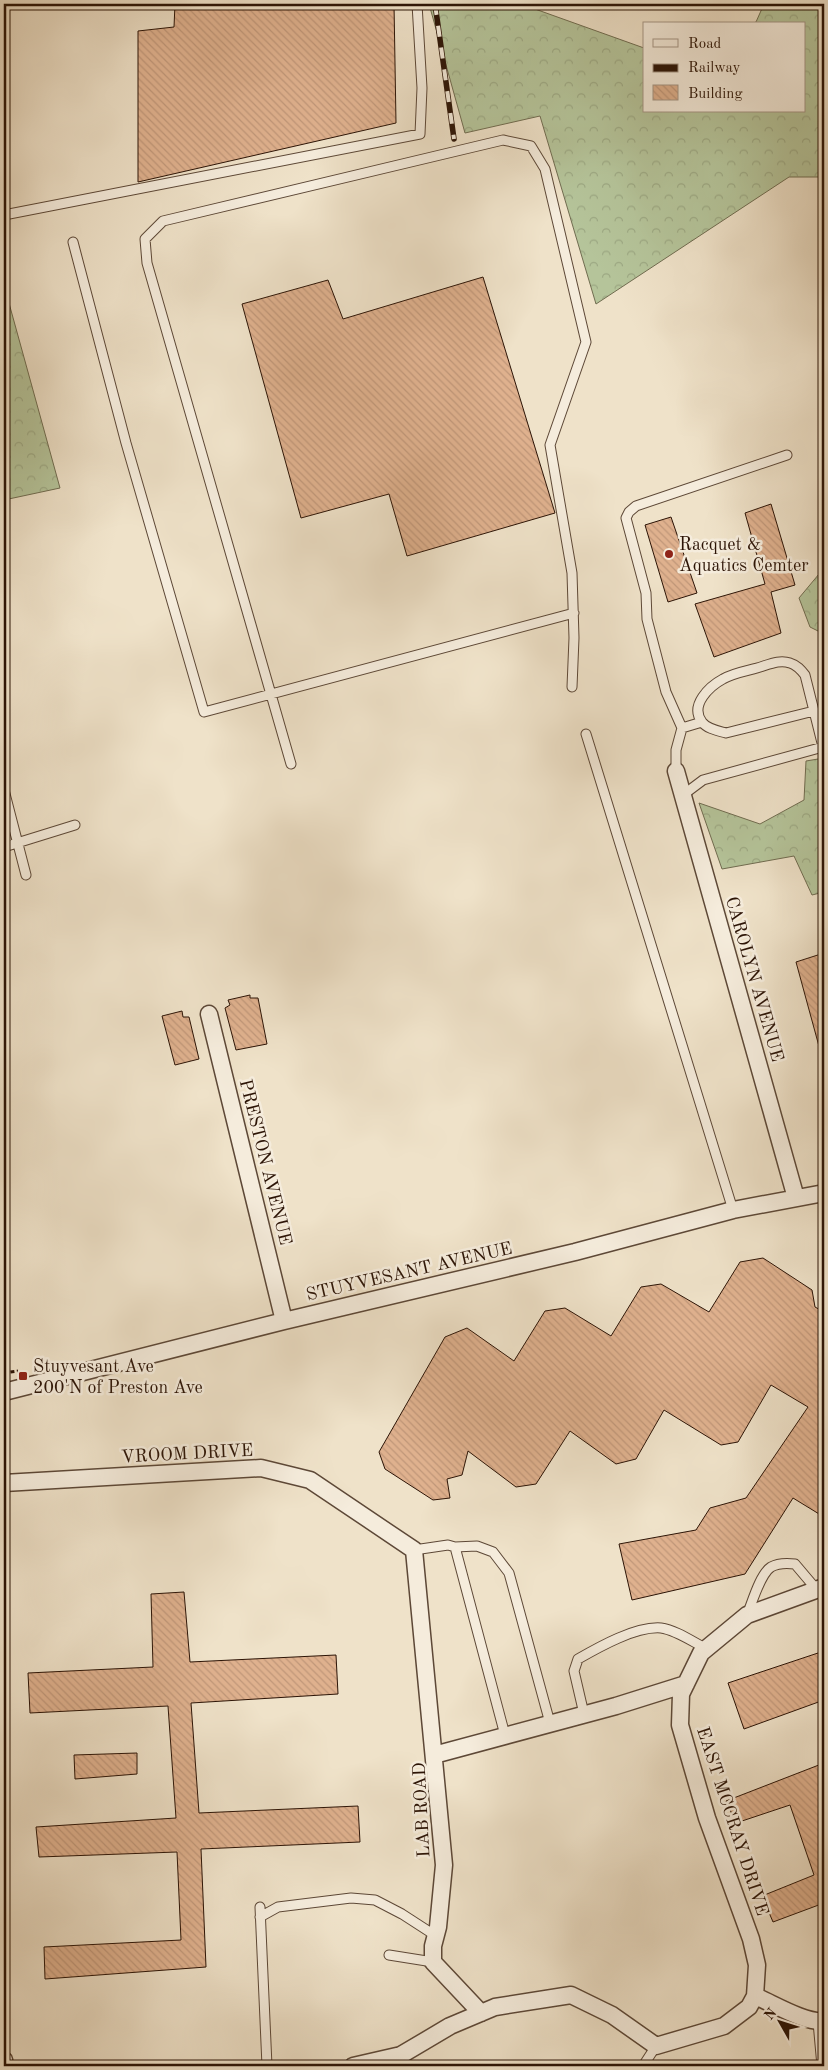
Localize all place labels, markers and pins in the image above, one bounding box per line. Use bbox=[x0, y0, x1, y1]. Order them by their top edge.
place label: Racquet & Aquatics Cemter bbox=[679, 536, 809, 575]
marker: Racquet & Aquatics Cemter bbox=[663, 548, 675, 560]
place label: Stuyvesant Ave 200'N of Preston Ave bbox=[33, 1358, 203, 1397]
marker: Stuyvesant Ave 200'N of Preston Ave bbox=[17, 1370, 29, 1382]

